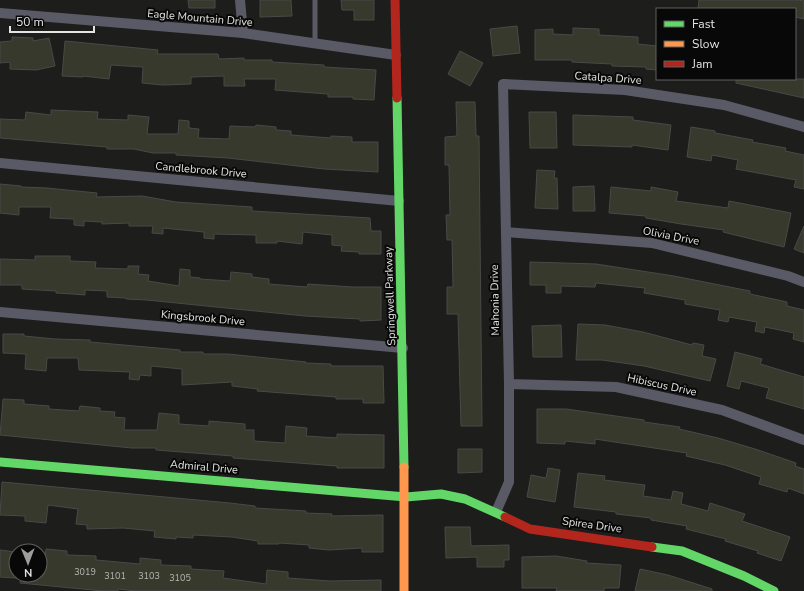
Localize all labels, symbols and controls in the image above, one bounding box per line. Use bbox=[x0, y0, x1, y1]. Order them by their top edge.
street label: Eagle Mountain Drive bbox=[147, 6, 254, 30]
scale bar bbox=[10, 8, 94, 34]
legend bbox=[656, 8, 796, 80]
text: 50 m bbox=[16, 14, 44, 30]
text: Fast bbox=[692, 16, 715, 32]
text: Slow bbox=[692, 36, 720, 52]
text: Jam bbox=[691, 56, 713, 72]
street label: Catalpa Drive bbox=[574, 68, 642, 88]
street label: Candlebrook Drive bbox=[155, 159, 247, 181]
street label: Olivia Drive bbox=[641, 223, 701, 249]
street label: Springwell Parkway bbox=[381, 246, 399, 346]
street label: Mahonia Drive bbox=[487, 264, 503, 336]
street label: Kingsbrook Drive bbox=[160, 307, 246, 329]
street label: Hibiscus Drive bbox=[626, 370, 698, 400]
street label: Admiral Drive bbox=[169, 457, 239, 477]
street label: Spirea Drive bbox=[561, 513, 623, 537]
north arrow bbox=[8, 543, 48, 583]
text: N bbox=[24, 565, 32, 580]
house number: 3019 bbox=[74, 566, 96, 578]
house number: 3101 bbox=[104, 570, 126, 582]
house number: 3103 bbox=[138, 570, 160, 582]
house number: 3105 bbox=[169, 572, 191, 584]

